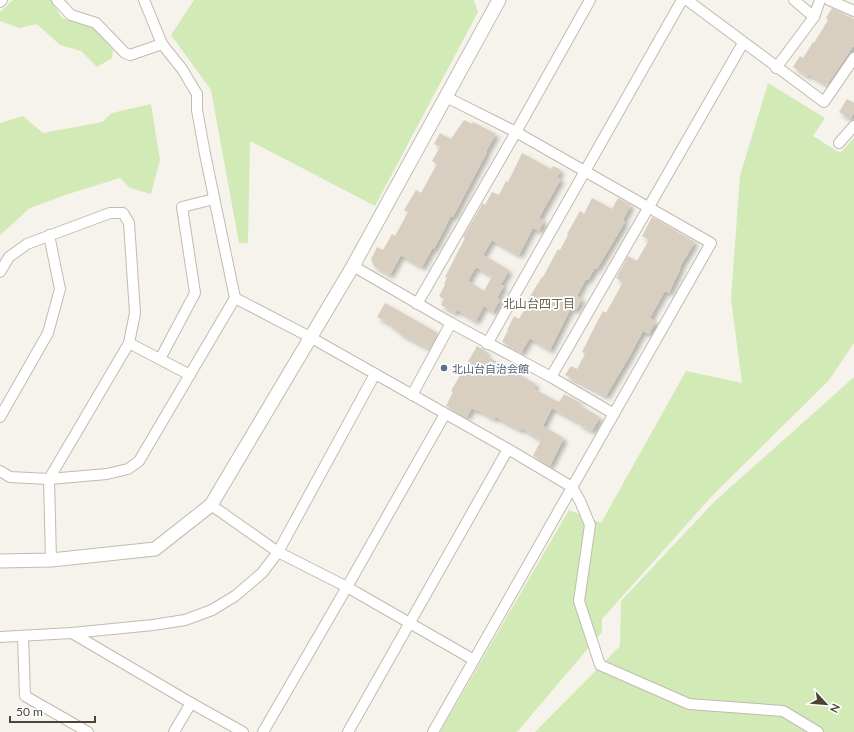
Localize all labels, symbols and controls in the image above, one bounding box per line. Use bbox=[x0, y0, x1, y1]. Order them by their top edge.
district label: 北山台四丁目 bbox=[503, 296, 575, 311]
place label: 北山台自治会館 bbox=[452, 362, 529, 375]
marker: 北山台自治会館 bbox=[439, 363, 449, 373]
north arrow bbox=[806, 684, 846, 724]
scale bar bbox=[10, 698, 95, 724]
text: N bbox=[828, 702, 843, 715]
text: 50 m bbox=[16, 704, 43, 719]

